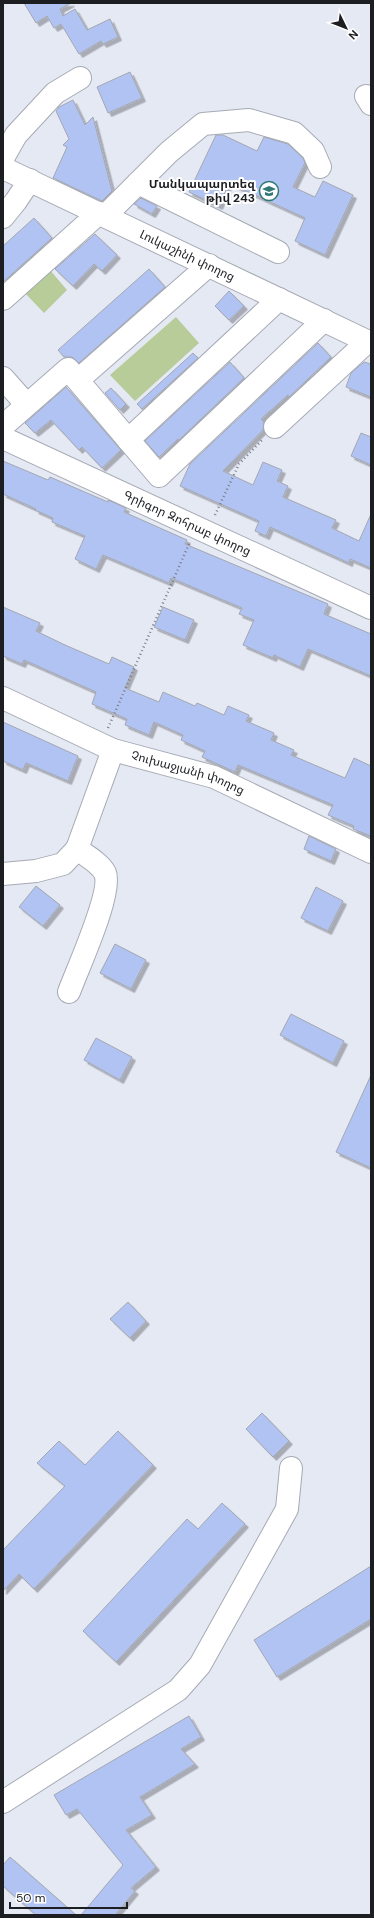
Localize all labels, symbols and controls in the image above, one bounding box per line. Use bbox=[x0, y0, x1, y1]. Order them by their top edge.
north arrow bbox=[326, 8, 366, 48]
text: N bbox=[345, 27, 361, 43]
place label: Մանկապարտեզ թիվ 243 bbox=[149, 176, 256, 206]
school or university icon: Մանկապարտեզ թիվ 243 bbox=[258, 180, 280, 202]
street label: Լուկաշինի փողոց bbox=[137, 226, 237, 285]
street label: Գրիգոր Զոհրաբ փողոց bbox=[121, 487, 254, 560]
street label: Չուխաջյանի փողոց bbox=[129, 747, 247, 798]
scale bar bbox=[10, 1884, 127, 1910]
text: 50 m bbox=[16, 1890, 45, 1906]

